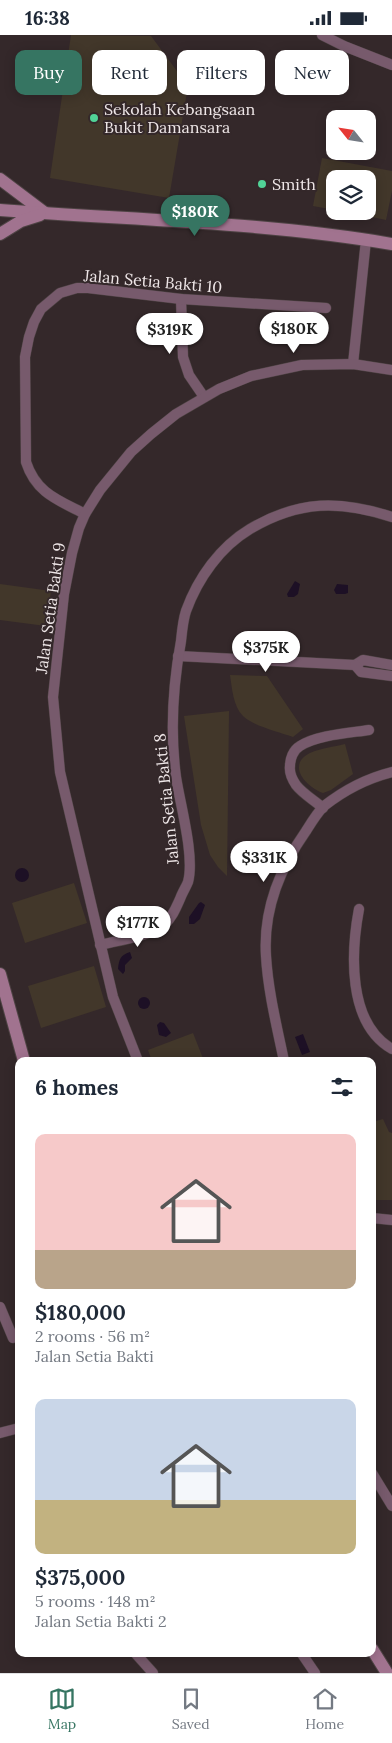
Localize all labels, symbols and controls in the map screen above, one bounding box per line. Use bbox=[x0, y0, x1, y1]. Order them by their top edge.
text: 16:38 bbox=[25, 6, 70, 30]
chip: Buy bbox=[15, 50, 82, 95]
chip: Rent bbox=[92, 50, 167, 95]
chip: Filters bbox=[177, 50, 265, 95]
chip: New bbox=[275, 50, 349, 95]
place label: Sekolah Kebangsaan Bukit Damansara bbox=[104, 99, 255, 137]
north arrow bbox=[326, 110, 376, 160]
map controls bbox=[326, 110, 376, 220]
marker: Sekolah Kebangsaan Bukit Damansara bbox=[88, 112, 100, 124]
button: layers bbox=[326, 170, 376, 220]
place label: Smith bbox=[272, 174, 316, 194]
marker: Smith bbox=[256, 178, 268, 190]
pin: $180K bbox=[160, 195, 230, 237]
text: $180K bbox=[172, 201, 218, 221]
street label: Jalan Setia Bakti 10 bbox=[82, 265, 223, 297]
pin: $180K bbox=[259, 311, 329, 354]
pin: $319K bbox=[135, 313, 205, 355]
text: $180K bbox=[271, 318, 317, 338]
text: $319K bbox=[147, 319, 193, 339]
street label: Jalan Setia Bakti 9 bbox=[31, 541, 69, 676]
pin: $375K bbox=[231, 631, 301, 673]
text: $375K bbox=[243, 637, 289, 657]
street label: Jalan Setia Bakti 8 bbox=[149, 732, 183, 867]
pin: $331K bbox=[229, 841, 299, 883]
text: $331K bbox=[241, 847, 287, 867]
pin: $177K bbox=[103, 905, 173, 948]
text: $177K bbox=[117, 912, 159, 932]
icon: filters bbox=[328, 1073, 356, 1101]
text: 6 homes bbox=[35, 1074, 118, 1101]
icon: home bbox=[151, 1166, 241, 1256]
text: $180,000 bbox=[35, 1299, 126, 1326]
text: 2 rooms · 56 m² bbox=[35, 1326, 150, 1346]
text: Jalan Setia Bakti bbox=[35, 1346, 154, 1366]
icon: home bbox=[151, 1431, 241, 1521]
text: $375,000 bbox=[35, 1564, 125, 1591]
text: 5 rooms · 148 m² bbox=[35, 1591, 156, 1611]
text: Jalan Setia Bakti 2 bbox=[35, 1611, 167, 1631]
tab: Map bbox=[48, 1685, 76, 1733]
tab: Saved bbox=[172, 1685, 210, 1733]
tab: Home bbox=[305, 1685, 344, 1733]

